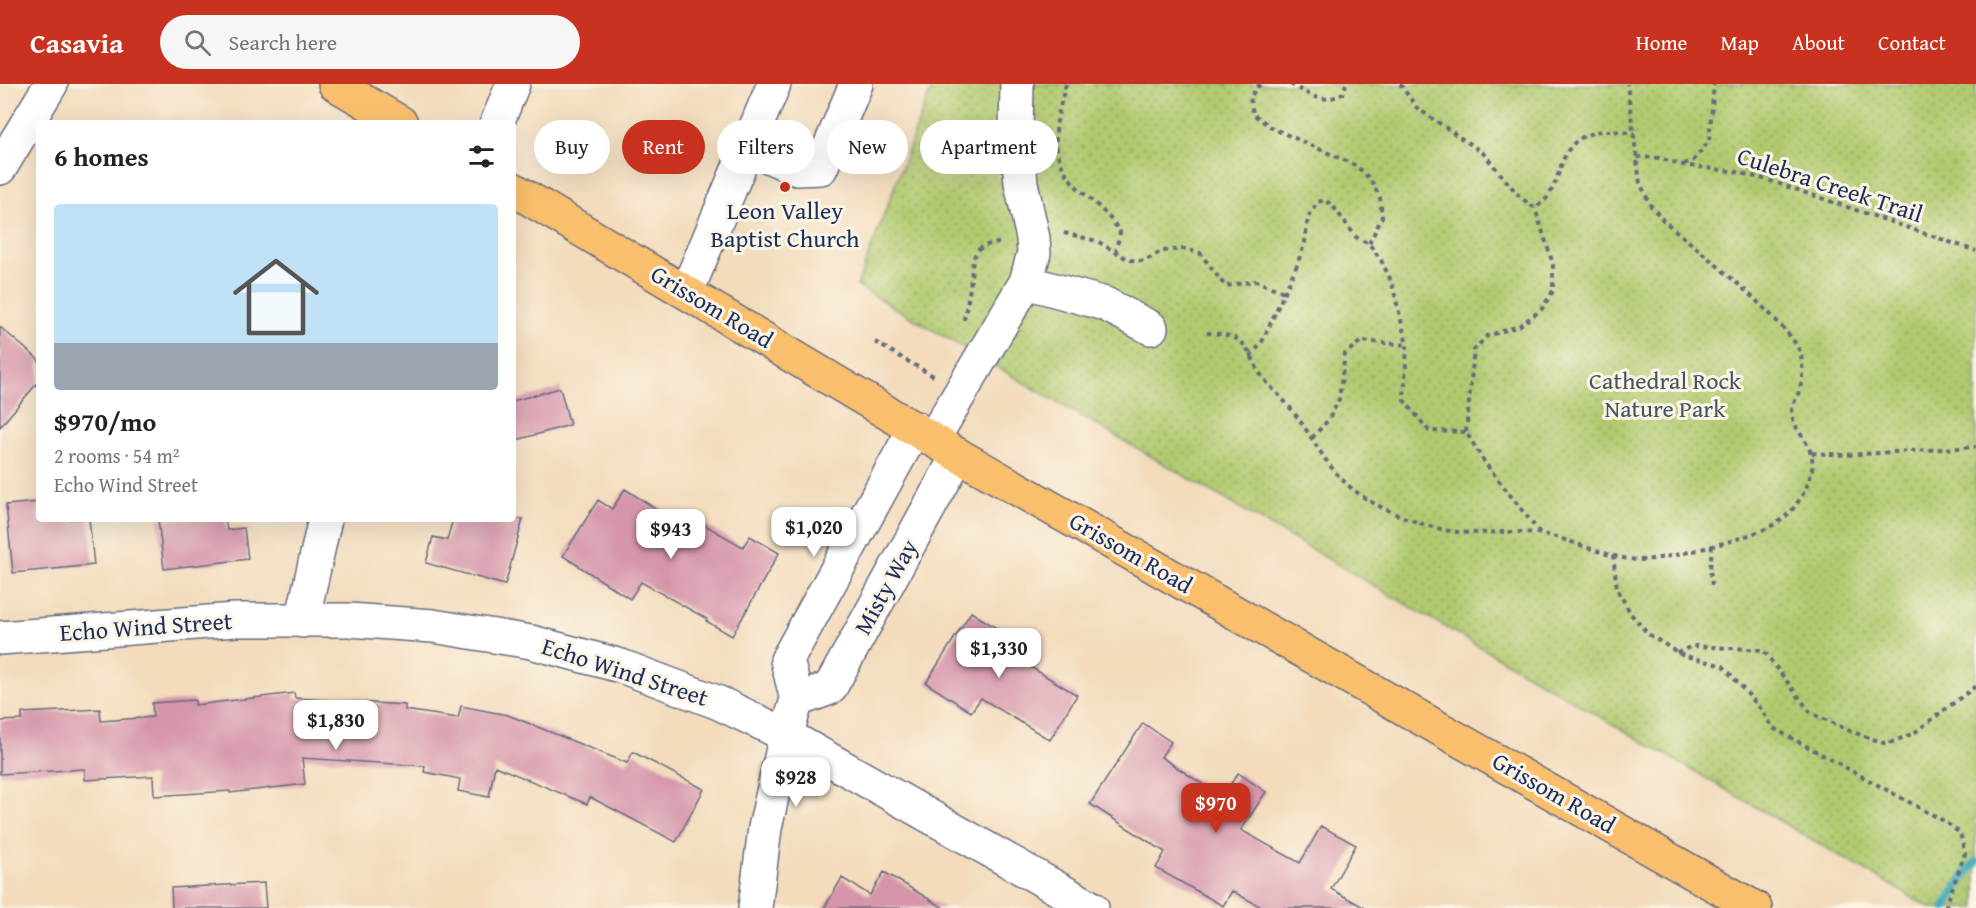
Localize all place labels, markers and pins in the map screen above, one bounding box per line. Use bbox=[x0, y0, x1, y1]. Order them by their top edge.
marker: Leon Valley Baptist Church bbox=[778, 180, 792, 194]
place label: Leon Valley Baptist Church bbox=[710, 193, 860, 256]
pin: $1,020 bbox=[765, 507, 863, 558]
pin: $943 bbox=[635, 509, 707, 560]
pin: $1,330 bbox=[950, 628, 1048, 679]
pin: $1,830 bbox=[287, 700, 385, 751]
pin: $928 bbox=[760, 757, 832, 808]
pin: $970 bbox=[1180, 783, 1252, 834]

